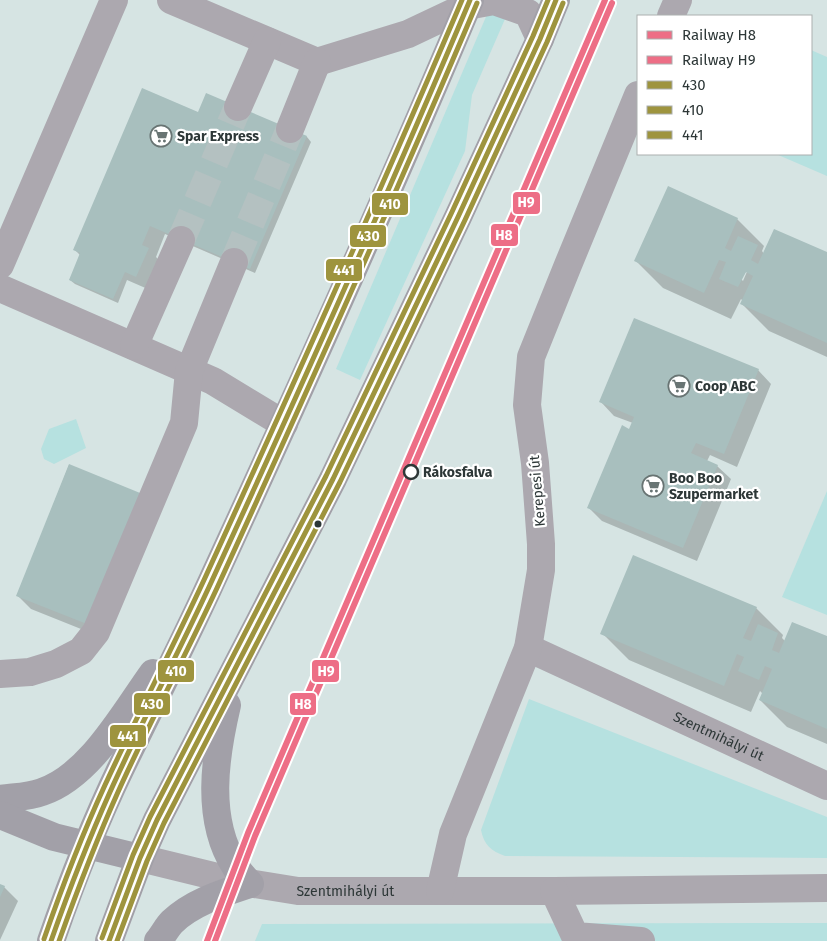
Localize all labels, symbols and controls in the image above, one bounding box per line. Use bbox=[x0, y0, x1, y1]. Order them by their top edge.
legend bbox=[637, 15, 812, 155]
text: Railway H8 bbox=[682, 26, 756, 44]
text: Railway H9 bbox=[682, 51, 756, 69]
text: 430 bbox=[682, 76, 706, 94]
text: 410 bbox=[682, 101, 704, 119]
supermarket icon: Spar Express bbox=[149, 124, 173, 148]
text: 441 bbox=[682, 126, 704, 144]
place label: Spar Express bbox=[177, 128, 259, 145]
line badge: H9 bbox=[512, 191, 541, 215]
line badge: 410 bbox=[371, 192, 409, 216]
text: H9 bbox=[517, 194, 535, 211]
text: 410 bbox=[379, 196, 401, 213]
line badge: H8 bbox=[490, 223, 519, 247]
line badge: 430 bbox=[349, 224, 387, 248]
text: H8 bbox=[495, 227, 513, 244]
text: 430 bbox=[356, 228, 380, 245]
line badge: 441 bbox=[325, 258, 363, 282]
text: 441 bbox=[333, 262, 355, 279]
supermarket icon: Coop ABC bbox=[667, 374, 691, 398]
place label: Coop ABC bbox=[695, 378, 756, 395]
street label: Kerepesi út bbox=[526, 454, 549, 527]
marker: Rákosfalva bbox=[403, 464, 419, 480]
place label: Rákosfalva bbox=[423, 464, 493, 481]
place label: Boo Boo Szupermarket bbox=[669, 470, 759, 503]
supermarket icon: Boo Boo Szupermarket bbox=[641, 474, 665, 498]
unlabelled marker bbox=[313, 519, 323, 529]
line badge: 410 bbox=[157, 659, 195, 683]
line badge: H9 bbox=[311, 659, 340, 683]
text: 410 bbox=[165, 663, 187, 680]
text: H9 bbox=[317, 663, 335, 680]
line badge: 430 bbox=[133, 692, 171, 716]
line badge: H8 bbox=[289, 692, 317, 716]
text: 430 bbox=[140, 696, 164, 713]
text: H8 bbox=[294, 696, 312, 713]
street label: Szentmihályi út bbox=[670, 708, 767, 765]
line badge: 441 bbox=[109, 724, 147, 748]
text: 441 bbox=[117, 728, 139, 745]
street label: Szentmihályi út bbox=[297, 883, 395, 900]

